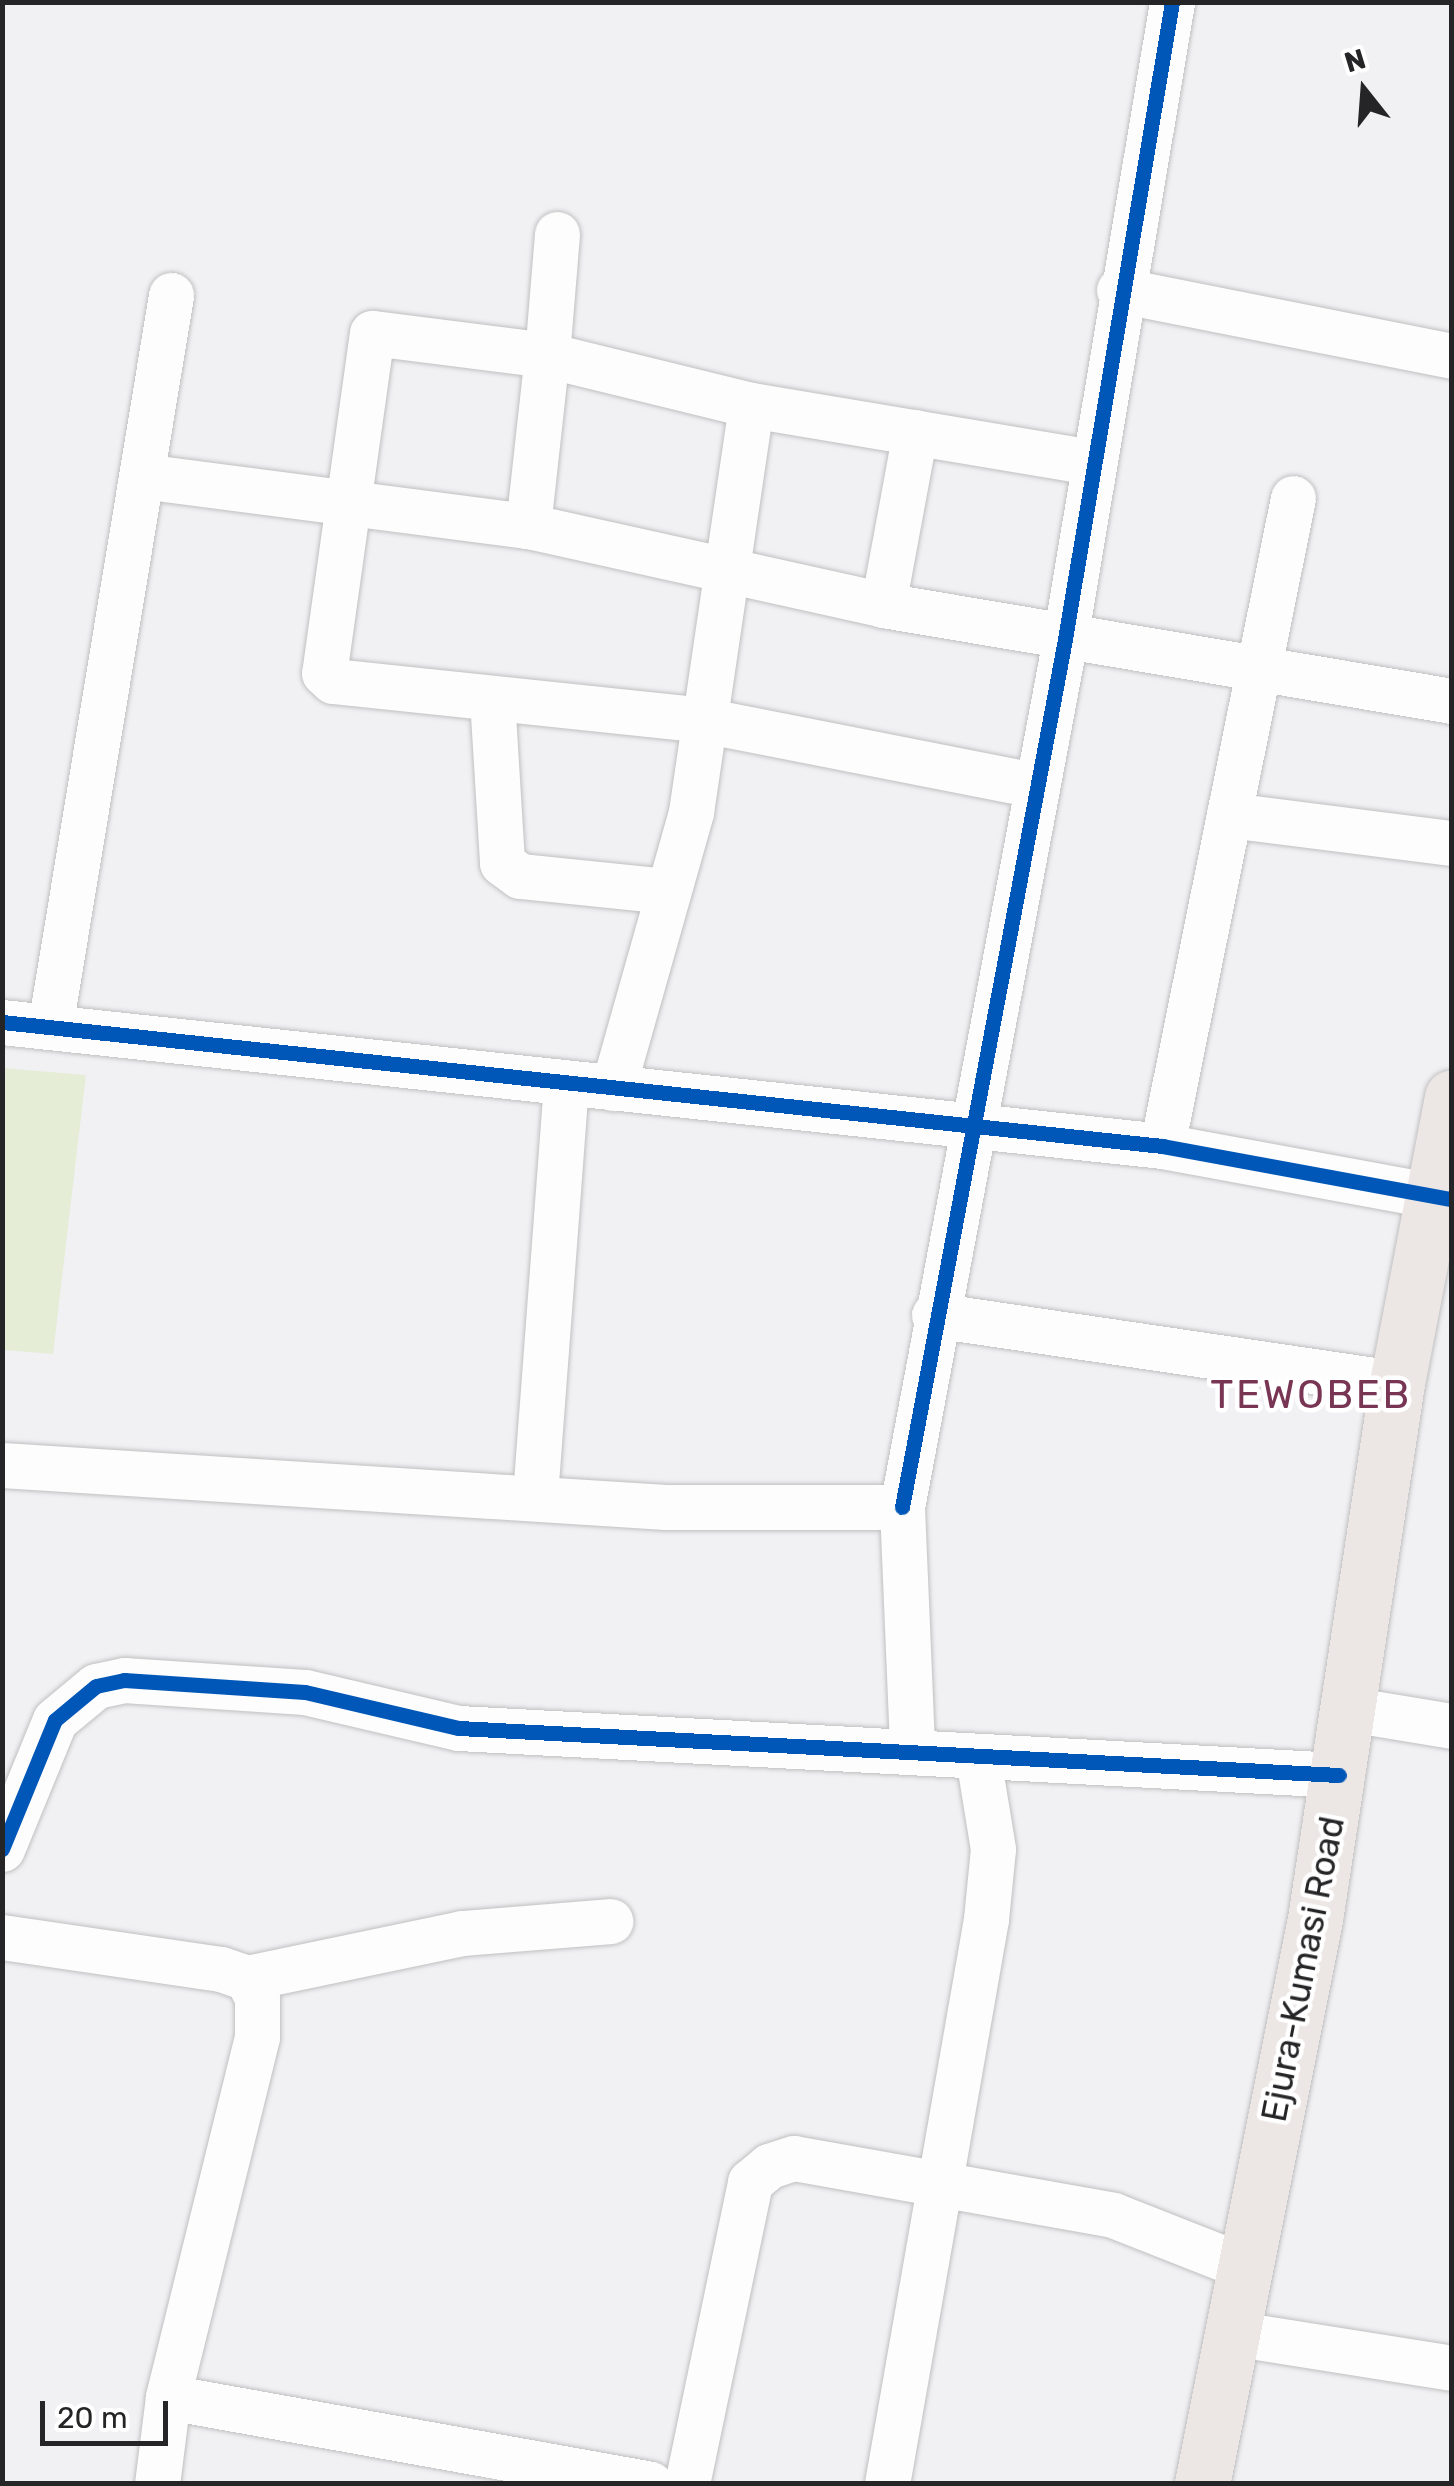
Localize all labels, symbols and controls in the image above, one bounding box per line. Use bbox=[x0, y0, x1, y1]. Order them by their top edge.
north arrow bbox=[1314, 40, 1414, 140]
text: N bbox=[1341, 42, 1370, 80]
district label: TEWOBEB bbox=[1210, 1371, 1412, 1419]
street label: Ejura-Kumasi Road bbox=[1253, 1813, 1353, 2125]
scale bar bbox=[45, 2381, 172, 2443]
text: 20 m bbox=[57, 2400, 128, 2436]

